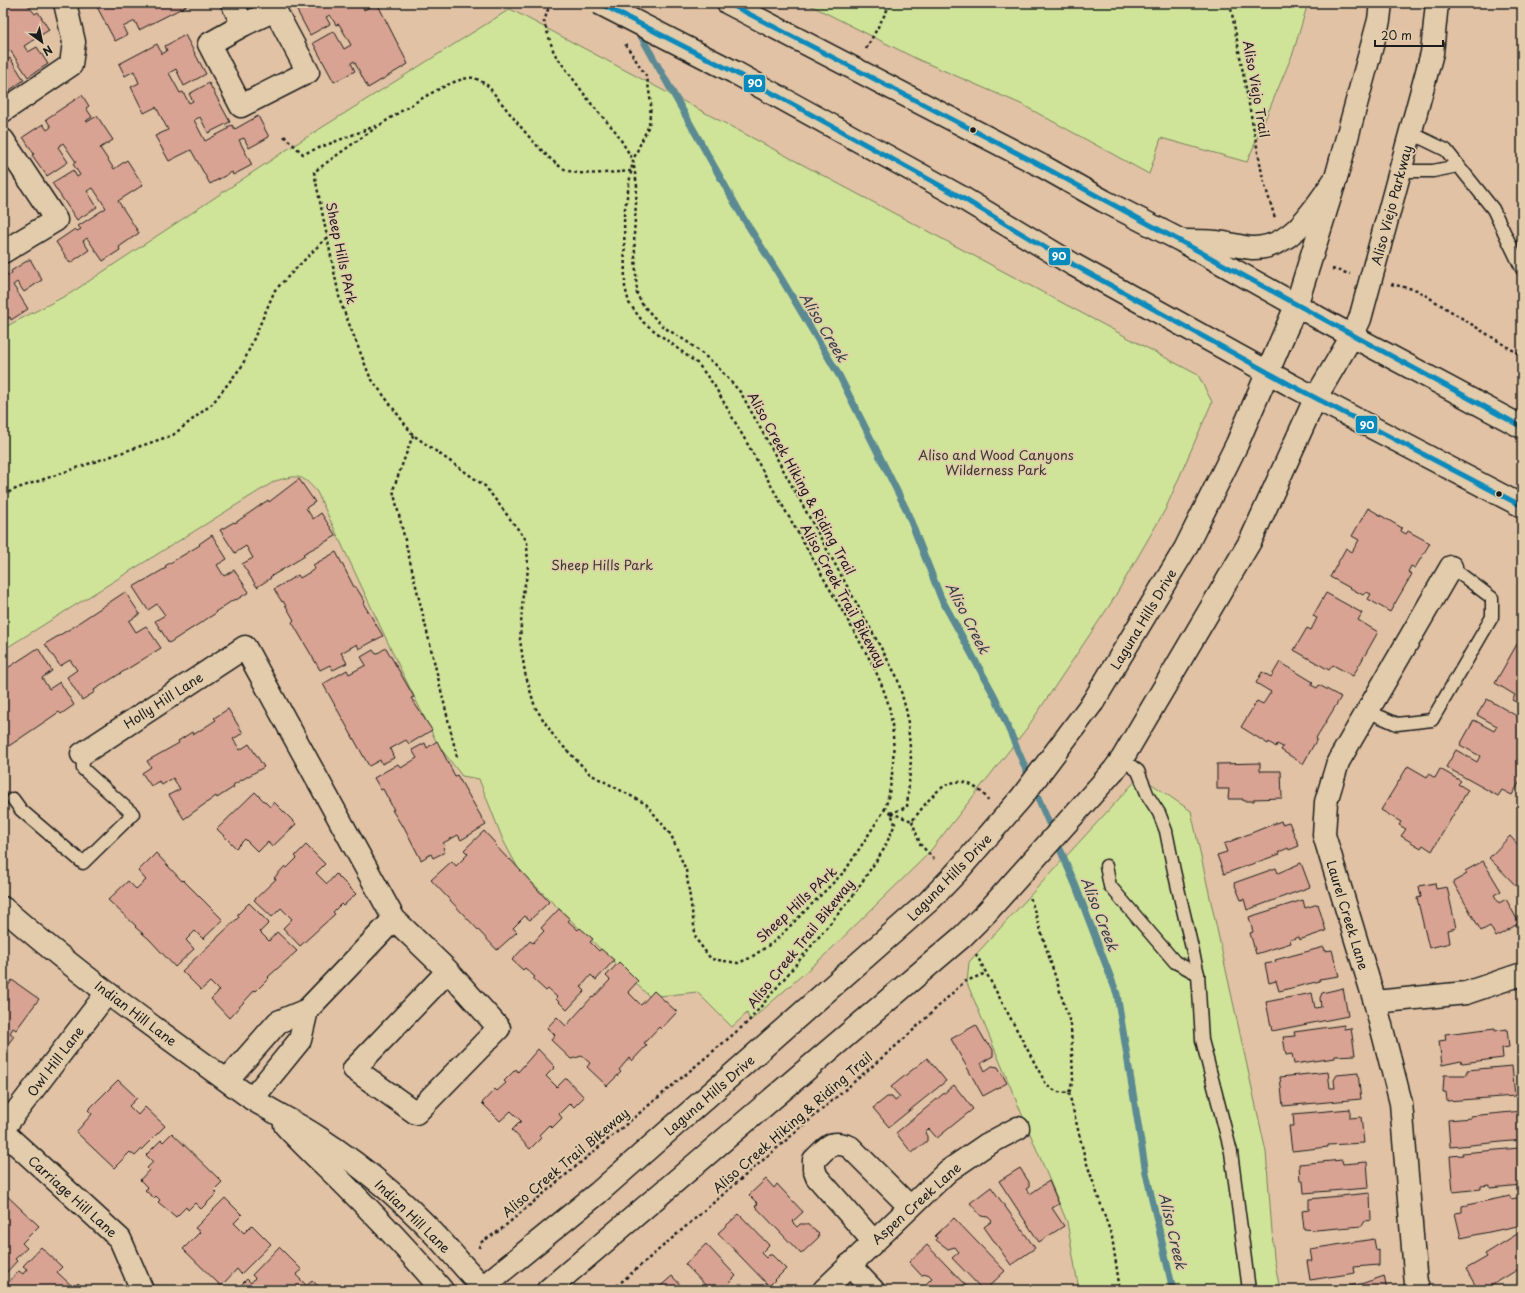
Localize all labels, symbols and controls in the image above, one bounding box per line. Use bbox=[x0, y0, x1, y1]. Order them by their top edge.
north arrow bbox=[22, 22, 62, 62]
scale bar bbox=[1375, 22, 1443, 48]
text: 20 m bbox=[1381, 26, 1412, 44]
street label: Aliso Viejo Trail bbox=[1239, 39, 1275, 139]
text: N bbox=[39, 41, 56, 60]
line badge: 90 bbox=[743, 74, 766, 93]
text: 90 bbox=[748, 74, 762, 91]
unlabelled marker bbox=[968, 125, 978, 135]
street label: Aliso Viejo Parkway bbox=[1366, 143, 1416, 267]
street label: Sheep Hills PArk bbox=[322, 200, 362, 306]
line badge: 90 bbox=[1048, 247, 1071, 266]
text: 90 bbox=[1052, 247, 1066, 264]
water label: Aliso Creek bbox=[795, 288, 854, 367]
street label: Aliso Creek Hiking & Riding Trail bbox=[744, 388, 860, 578]
line badge: 90 bbox=[1355, 415, 1378, 434]
text: 90 bbox=[1360, 416, 1374, 433]
park label: Aliso and Wood Canyons Wilderness Park bbox=[918, 445, 1074, 479]
unlabelled marker bbox=[1494, 489, 1504, 499]
street label: Aliso Creek Trail Bikeway bbox=[797, 520, 891, 670]
park label: Sheep Hills Park bbox=[551, 555, 653, 574]
street label: Laguna Hills Drive bbox=[1105, 565, 1181, 673]
water label: Aliso Creek bbox=[941, 579, 996, 659]
street label: Holly Hill Lane bbox=[120, 667, 206, 733]
street label: Laguna Hills Drive bbox=[903, 829, 996, 925]
street label: Laurel Creek Lane bbox=[1322, 858, 1374, 972]
street label: Sheep Hills PArk bbox=[752, 862, 841, 946]
water label: Aliso Creek bbox=[1076, 874, 1124, 955]
street label: Aliso Creek Trail Bikeway bbox=[742, 875, 858, 1011]
street label: Indian Hill Lane bbox=[91, 976, 181, 1050]
street label: Owl Hill Lane bbox=[22, 1022, 88, 1100]
street label: Aliso Creek Hiking & Riding Trail bbox=[708, 1047, 876, 1197]
street label: Laguna Hills Drive bbox=[660, 1050, 758, 1140]
street label: Aliso Creek Trail Bikeway bbox=[497, 1103, 633, 1221]
street label: Carriage Hill Lane bbox=[24, 1151, 122, 1241]
street label: Aspen Creek Lane bbox=[867, 1158, 965, 1248]
street label: Indian Hill Lane bbox=[371, 1175, 455, 1257]
water label: Aliso Creek bbox=[1154, 1191, 1192, 1273]

